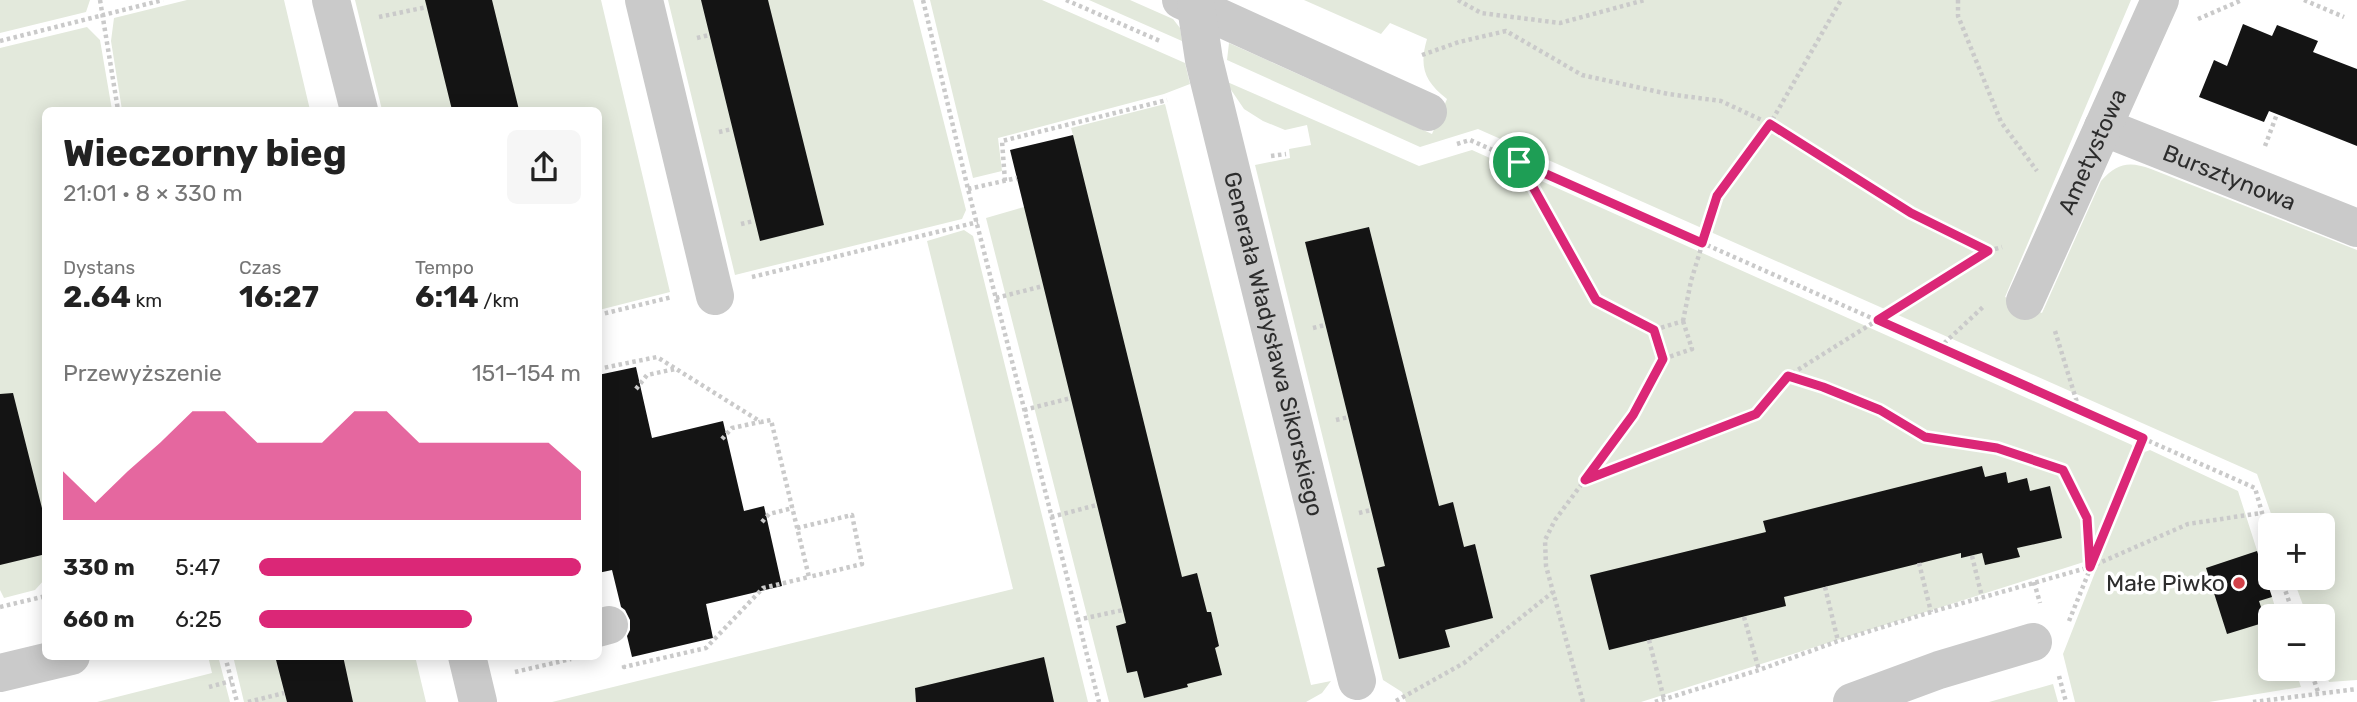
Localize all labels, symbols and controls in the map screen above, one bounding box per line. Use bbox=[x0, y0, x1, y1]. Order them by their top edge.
street label: Ametystowa bbox=[2052, 84, 2132, 218]
text: Wieczorny bieg bbox=[63, 130, 347, 176]
button: share bbox=[507, 130, 581, 204]
pin bbox=[1489, 132, 1549, 192]
street label: Bursztynowa bbox=[2159, 138, 2300, 216]
icon: arrive bbox=[1500, 143, 1538, 181]
street label: Generała Władysława Sikorskiego bbox=[1218, 169, 1330, 519]
text: 21:01 · 8 × 330 m bbox=[63, 179, 243, 207]
text: Dystans bbox=[63, 256, 135, 279]
text: Czas bbox=[239, 256, 282, 279]
text: Tempo bbox=[415, 256, 474, 279]
text: 2.64 bbox=[63, 279, 131, 315]
text: 16:27 bbox=[239, 279, 319, 315]
text: 6:14 bbox=[415, 279, 479, 315]
text: km bbox=[131, 289, 162, 312]
text: /km bbox=[479, 289, 519, 312]
text: Przewyższenie bbox=[63, 359, 222, 387]
text: 151–154 m bbox=[472, 359, 581, 387]
map controls bbox=[2258, 513, 2335, 681]
button: + bbox=[2258, 513, 2335, 590]
text: 330 m bbox=[63, 553, 135, 581]
text: 5:47 bbox=[175, 553, 220, 581]
place label: Małe Piwko bbox=[2106, 569, 2225, 597]
marker: Małe Piwko bbox=[2231, 575, 2247, 591]
button: − bbox=[2258, 604, 2335, 681]
text: 660 m bbox=[63, 605, 135, 633]
text: 6:25 bbox=[175, 605, 222, 633]

